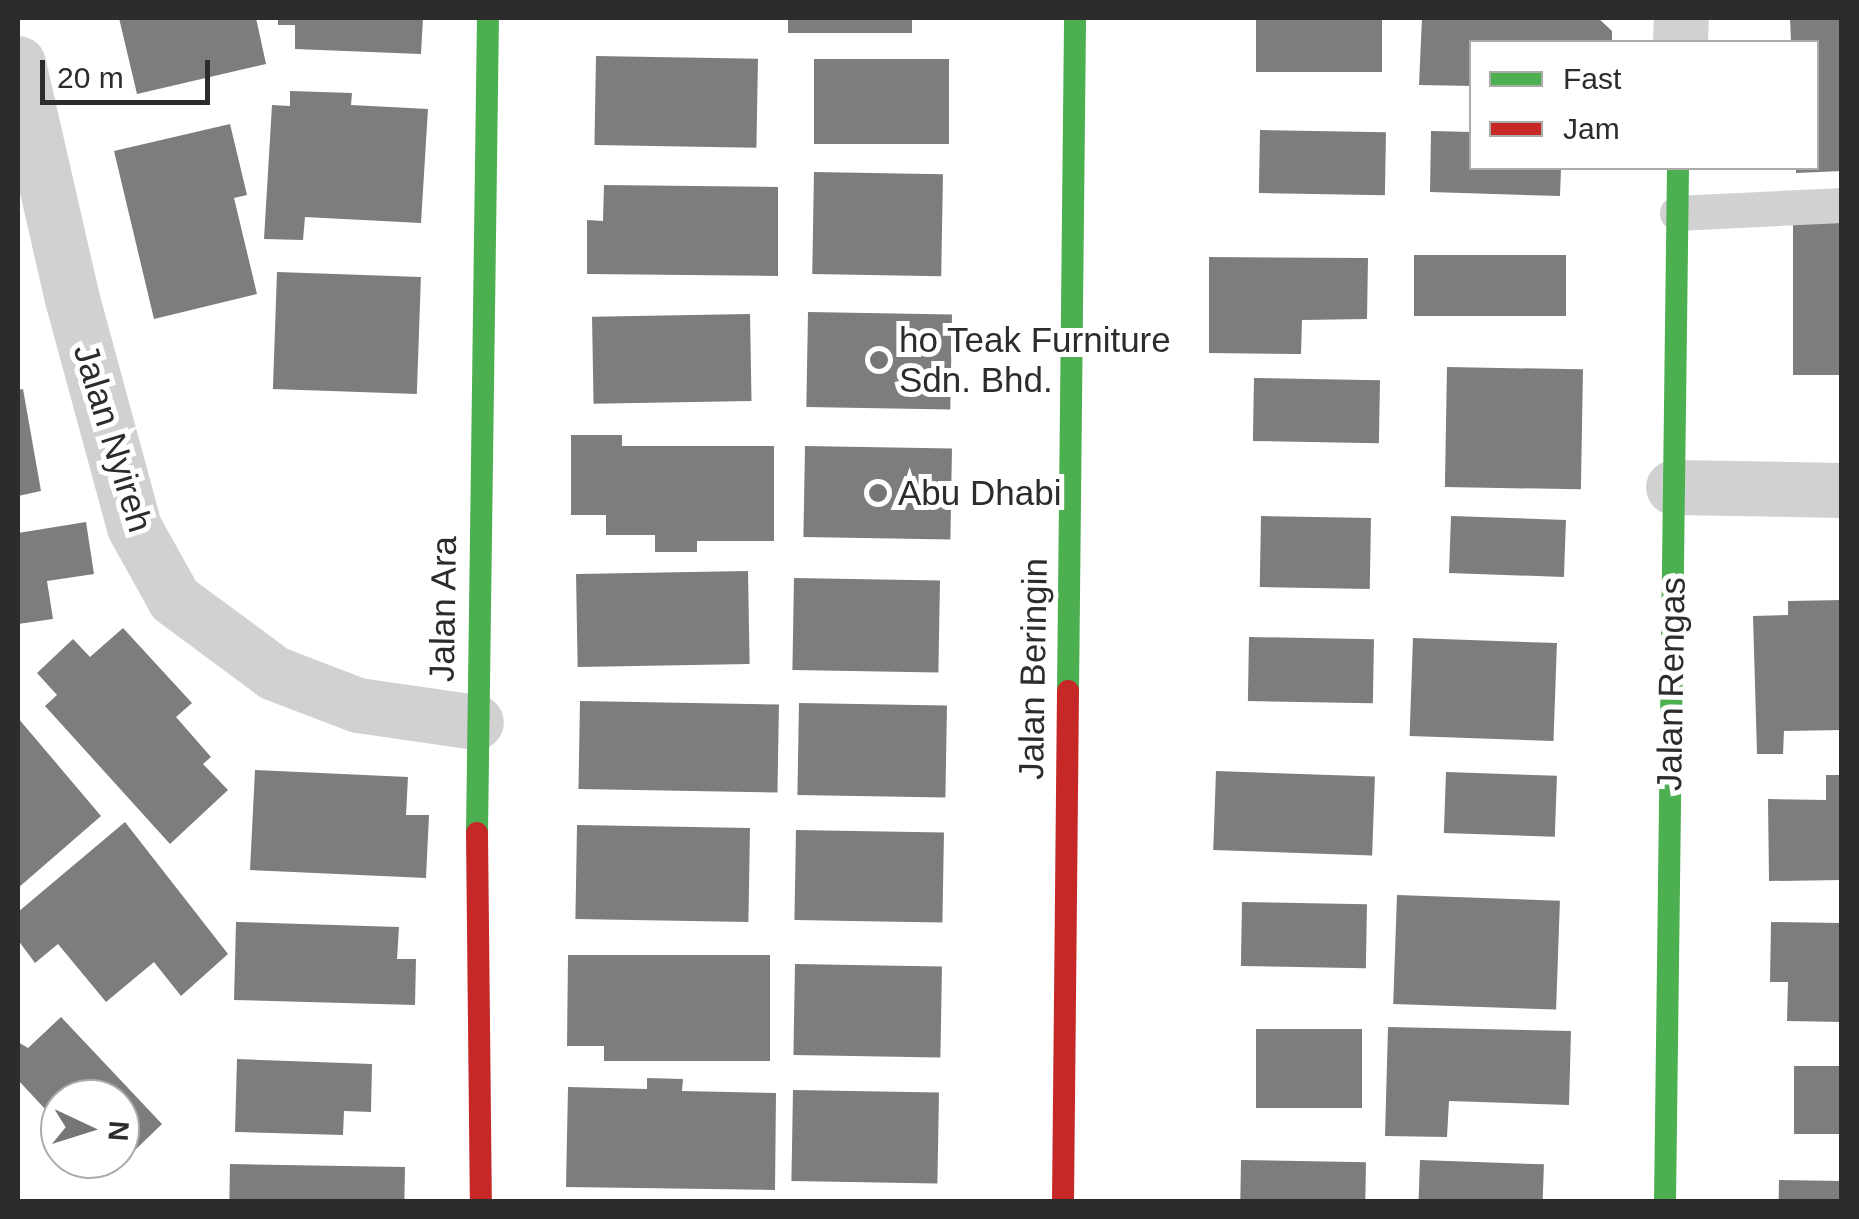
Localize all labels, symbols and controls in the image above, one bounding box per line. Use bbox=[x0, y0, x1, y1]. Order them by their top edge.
scale bar bbox=[45, 40, 215, 102]
legend bbox=[1469, 40, 1819, 170]
text: 20 m bbox=[57, 61, 124, 94]
text: Fast bbox=[1563, 62, 1621, 95]
text: Jam bbox=[1563, 112, 1620, 145]
place label: ho Teak Furniture Sdn. Bhd. bbox=[899, 319, 1171, 401]
street label: Jalan Nyireh bbox=[64, 339, 162, 537]
marker: ho Teak Furniture Sdn. Bhd. bbox=[868, 349, 890, 371]
place label: Abu Dhabi bbox=[898, 472, 1061, 514]
marker: Abu Dhabi bbox=[867, 482, 889, 504]
street label: Jalan Ara bbox=[421, 535, 465, 683]
street label: Jalan Beringin bbox=[1010, 558, 1056, 780]
street label: Jalan Rengas bbox=[1648, 577, 1694, 791]
north arrow bbox=[40, 1079, 140, 1179]
text: N bbox=[102, 1120, 135, 1142]

